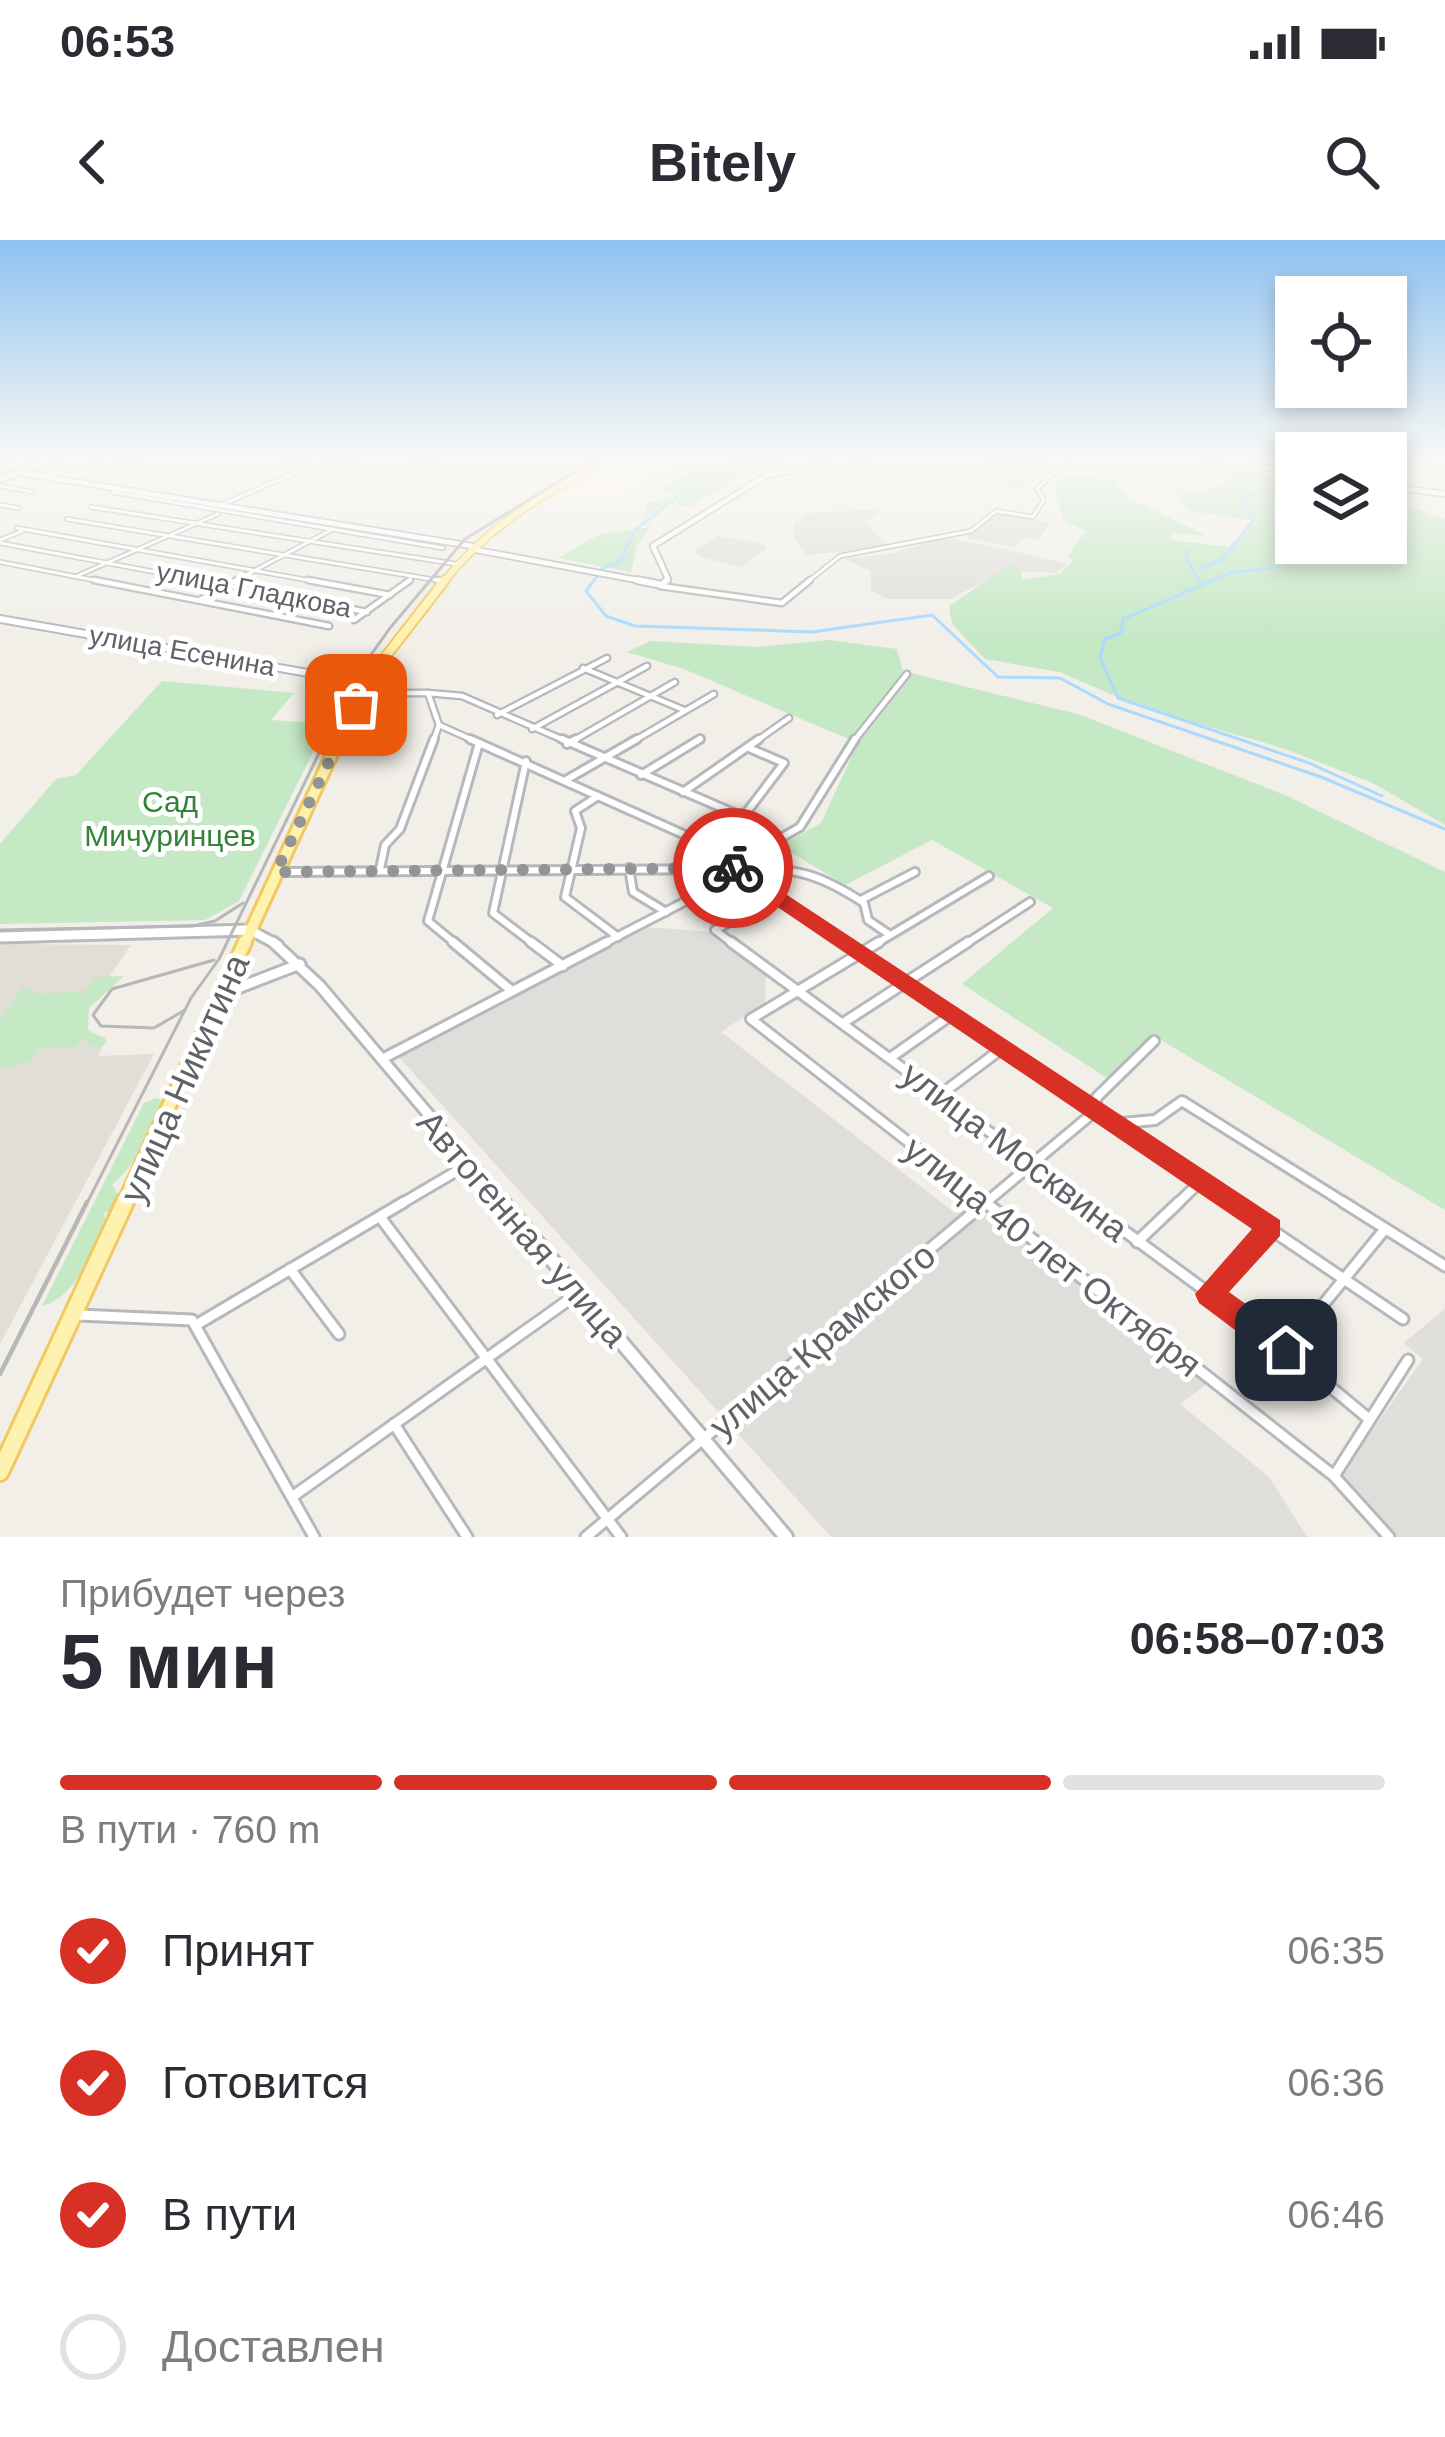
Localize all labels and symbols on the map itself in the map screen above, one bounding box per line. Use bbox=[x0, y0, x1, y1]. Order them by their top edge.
street label: улица Гладкова bbox=[154, 556, 355, 624]
street label: улица Есенина bbox=[87, 620, 278, 682]
pin bbox=[305, 654, 407, 756]
park label: Сад Мичуринцев bbox=[84, 785, 256, 852]
courier bbox=[673, 808, 793, 928]
street label: улица Никитина bbox=[111, 947, 258, 1209]
street label: улица Москвина bbox=[894, 1053, 1137, 1250]
street label: Автогенная улица bbox=[409, 1102, 637, 1355]
street label: улица 40 лет Октября bbox=[896, 1128, 1209, 1385]
street label: улица Крамского bbox=[701, 1234, 943, 1446]
pin bbox=[1235, 1299, 1337, 1401]

